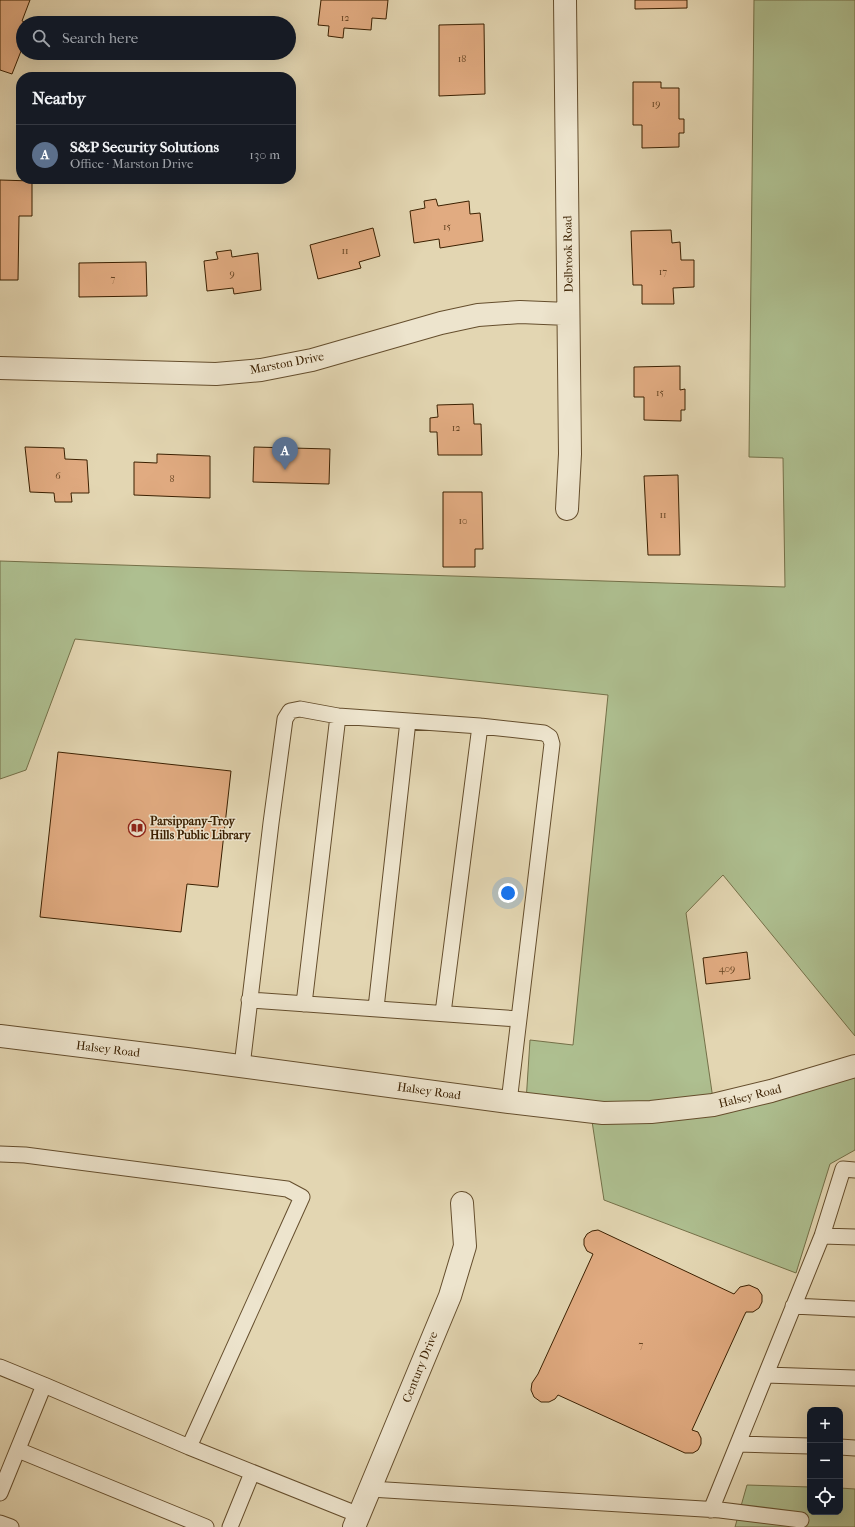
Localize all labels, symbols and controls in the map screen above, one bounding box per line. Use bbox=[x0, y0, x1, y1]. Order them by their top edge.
house number: 12 bbox=[341, 12, 349, 24]
search box bbox=[16, 16, 296, 60]
icon: search bbox=[30, 27, 52, 49]
text: Search here bbox=[62, 29, 138, 47]
house number: 18 bbox=[458, 53, 466, 65]
text: Nearby bbox=[32, 88, 86, 108]
house number: 19 bbox=[652, 98, 660, 110]
text: S&P Security Solutions bbox=[70, 138, 219, 156]
text: A bbox=[41, 147, 49, 162]
text: 130 m bbox=[249, 147, 280, 162]
text: Office · Marston Drive bbox=[70, 156, 194, 171]
street label: Delbrook Road bbox=[560, 215, 576, 293]
house number: 15 bbox=[443, 221, 451, 233]
house number: 11 bbox=[341, 245, 349, 257]
house number: 17 bbox=[659, 266, 667, 278]
house number: 9 bbox=[229, 268, 235, 280]
house number: 7 bbox=[111, 273, 116, 285]
street label: Marston Drive bbox=[249, 349, 325, 377]
house number: 15 bbox=[656, 387, 664, 399]
house number: 12 bbox=[452, 422, 460, 434]
pin: A bbox=[272, 437, 298, 470]
house number: 6 bbox=[55, 470, 61, 482]
house number: 8 bbox=[169, 473, 175, 485]
house number: 11 bbox=[659, 509, 667, 521]
house number: 10 bbox=[458, 515, 468, 527]
place label: Parsippany-Troy Hills Public Library bbox=[150, 814, 251, 843]
library icon: Parsippany-Troy Hills Public Library bbox=[127, 818, 147, 838]
your location bbox=[498, 883, 518, 903]
house number: 409 bbox=[719, 963, 735, 975]
street label: Halsey Road bbox=[75, 1038, 141, 1060]
street label: Halsey Road bbox=[396, 1080, 462, 1102]
street label: Halsey Road bbox=[717, 1081, 783, 1111]
street label: Century Drive bbox=[399, 1329, 441, 1405]
house number: 7 bbox=[639, 1339, 644, 1351]
map controls bbox=[807, 1407, 843, 1515]
button: + bbox=[807, 1407, 843, 1443]
button: − bbox=[807, 1443, 843, 1479]
button: locate bbox=[807, 1479, 843, 1515]

